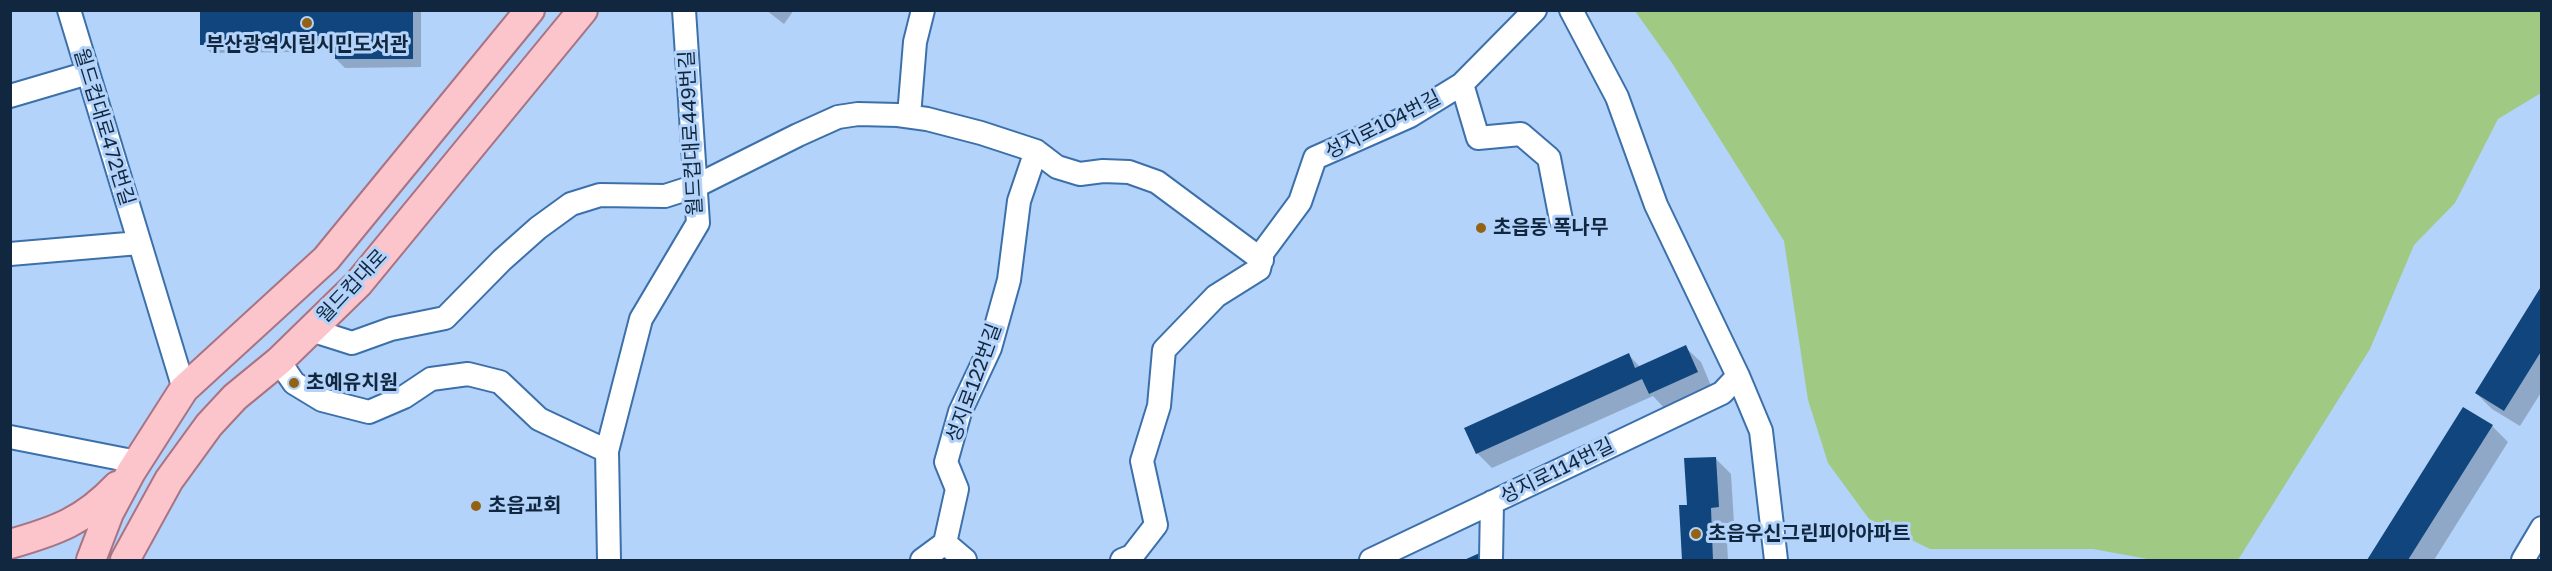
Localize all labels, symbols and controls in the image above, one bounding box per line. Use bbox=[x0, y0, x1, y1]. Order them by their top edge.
marker: 부산광역시립시민도서관 bbox=[300, 16, 314, 30]
place label: 부산광역시립시민도서관 bbox=[206, 33, 408, 57]
street label: 월드컵대로472번길 bbox=[69, 45, 139, 209]
street label: 월드컵대로449번길 bbox=[675, 50, 707, 216]
street label: 성지로104번길 bbox=[1321, 86, 1445, 164]
place label: 초읍동 폭나무 bbox=[1493, 216, 1608, 240]
marker: 초읍동 폭나무 bbox=[1474, 221, 1488, 235]
street label: 월드컵대로 bbox=[312, 244, 392, 328]
street label: 성지로122번길 bbox=[941, 320, 1007, 446]
place label: 초예유치원 bbox=[306, 371, 398, 395]
marker: 초예유치원 bbox=[287, 376, 301, 390]
street label: 성지로114번길 bbox=[1496, 433, 1618, 509]
place label: 초읍교회 bbox=[488, 494, 562, 518]
marker: 초읍교회 bbox=[469, 499, 483, 513]
place label: 초읍우신그린피아아파트 bbox=[1708, 522, 1910, 546]
marker: 초읍우신그린피아아파트 bbox=[1689, 527, 1703, 541]

